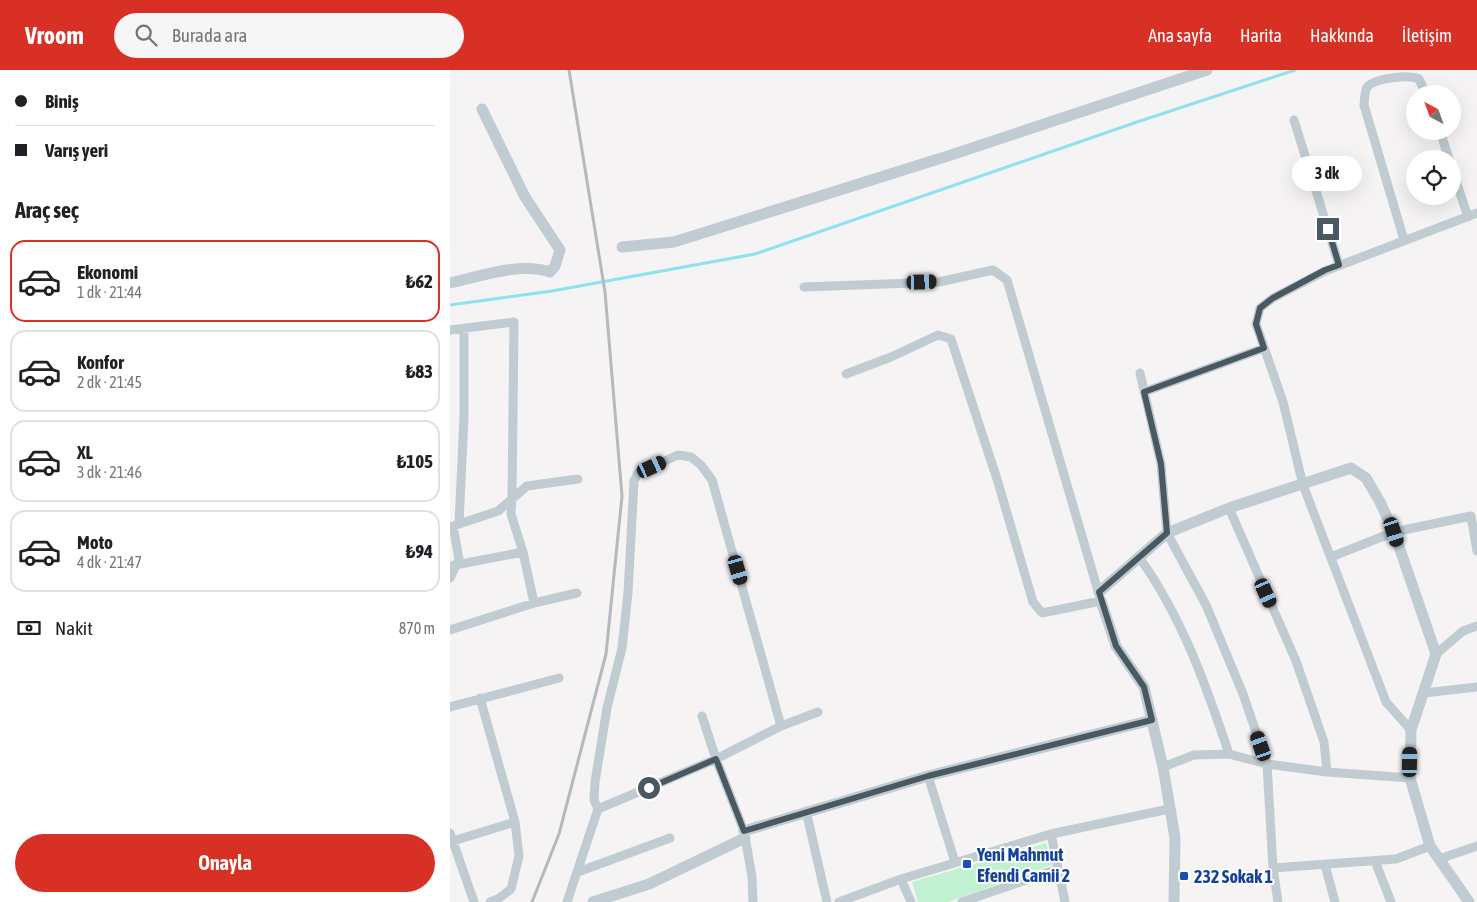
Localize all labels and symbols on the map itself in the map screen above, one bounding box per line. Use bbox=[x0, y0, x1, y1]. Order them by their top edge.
north arrow bbox=[1406, 85, 1461, 140]
callout: 3 dk bbox=[1293, 156, 1363, 192]
route end bbox=[1317, 218, 1339, 240]
car bbox=[906, 274, 937, 290]
car bbox=[635, 454, 668, 480]
car bbox=[1382, 515, 1405, 549]
car bbox=[726, 554, 749, 586]
car bbox=[1253, 576, 1278, 610]
car bbox=[1249, 729, 1272, 763]
car bbox=[1402, 747, 1417, 777]
route start bbox=[638, 777, 660, 799]
place label: Yeni Mahmut Efendi Camii 2 bbox=[976, 844, 1070, 886]
marker: Yeni Mahmut Efendi Camii 2 bbox=[961, 858, 973, 870]
place label: 232 Sokak 1 bbox=[1194, 866, 1273, 887]
marker: 232 Sokak 1 bbox=[1178, 870, 1190, 882]

